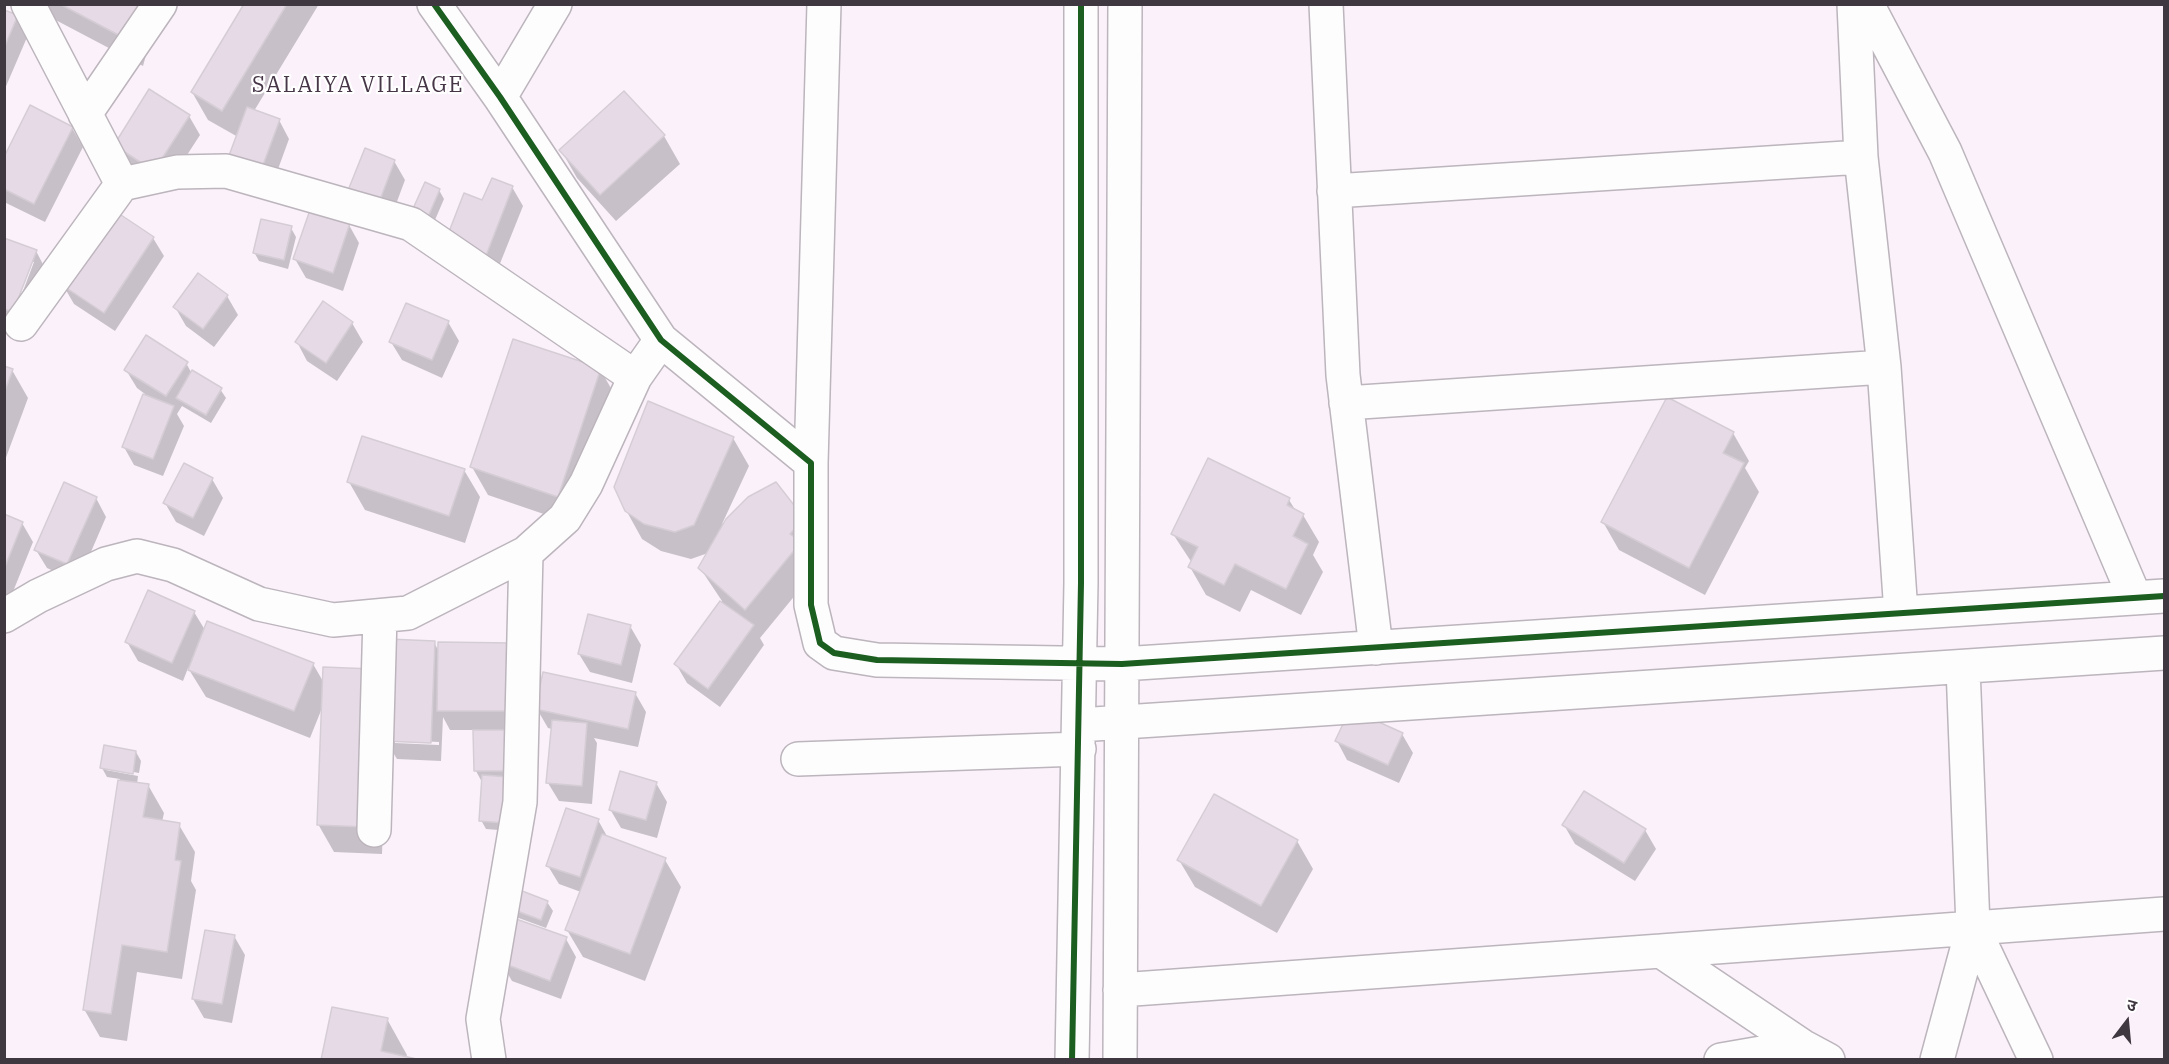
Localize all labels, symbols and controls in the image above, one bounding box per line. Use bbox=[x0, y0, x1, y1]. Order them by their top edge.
district label: SALAIYA VILLAGE bbox=[252, 73, 464, 99]
north arrow bbox=[2097, 992, 2157, 1052]
text: उ bbox=[2125, 994, 2139, 1016]

